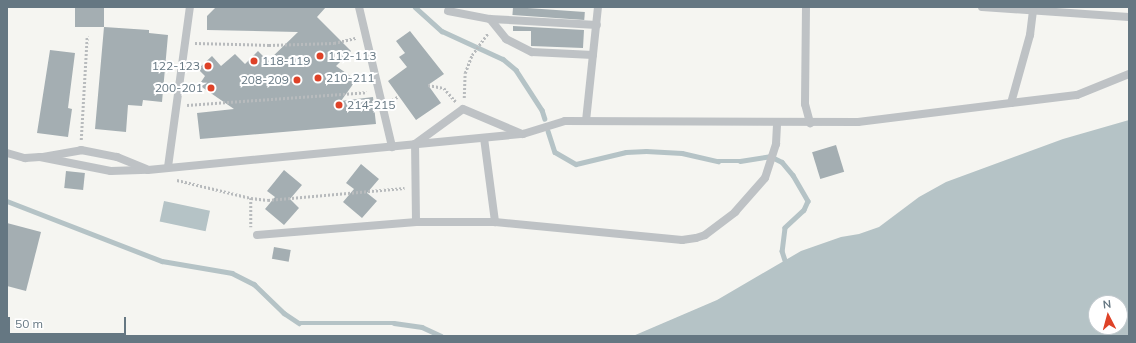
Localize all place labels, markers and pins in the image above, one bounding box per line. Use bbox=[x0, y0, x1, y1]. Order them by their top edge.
place label: 112-113 bbox=[328, 49, 376, 63]
marker: 112-113 bbox=[315, 51, 325, 61]
place label: 118-119 bbox=[262, 54, 310, 68]
marker: 118-119 bbox=[249, 56, 259, 66]
place label: 122-123 bbox=[152, 59, 200, 73]
marker: 122-123 bbox=[203, 61, 213, 71]
place label: 210-211 bbox=[326, 71, 374, 85]
place label: 208-209 bbox=[241, 73, 289, 87]
marker: 210-211 bbox=[313, 73, 323, 83]
marker: 208-209 bbox=[292, 75, 302, 85]
place label: 200-201 bbox=[155, 81, 203, 95]
marker: 200-201 bbox=[206, 83, 216, 93]
place label: 214-215 bbox=[347, 98, 395, 112]
marker: 214-215 bbox=[334, 100, 344, 110]

